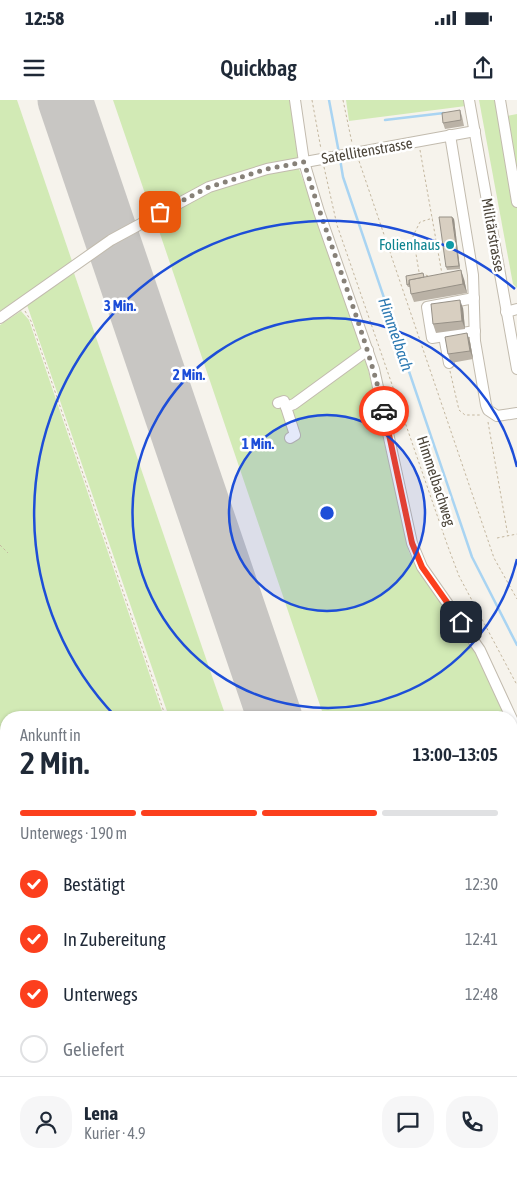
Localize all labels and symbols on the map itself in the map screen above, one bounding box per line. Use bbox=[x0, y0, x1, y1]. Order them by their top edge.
street label: Satellitenstrasse bbox=[320, 134, 414, 167]
pin bbox=[139, 191, 181, 233]
street label: Militärstrasse bbox=[479, 197, 508, 273]
place label: Folienhaus bbox=[379, 236, 440, 253]
marker: Folienhaus bbox=[444, 239, 456, 251]
water label: Himmelbach bbox=[375, 295, 417, 373]
text: 3 Min. bbox=[104, 297, 137, 314]
text: 2 Min. bbox=[173, 366, 206, 383]
courier bbox=[359, 386, 409, 436]
street label: Himmelbachweg bbox=[414, 434, 459, 528]
text: 1 Min. bbox=[242, 435, 275, 452]
centre of rings bbox=[318, 504, 336, 522]
pin bbox=[440, 601, 482, 643]

